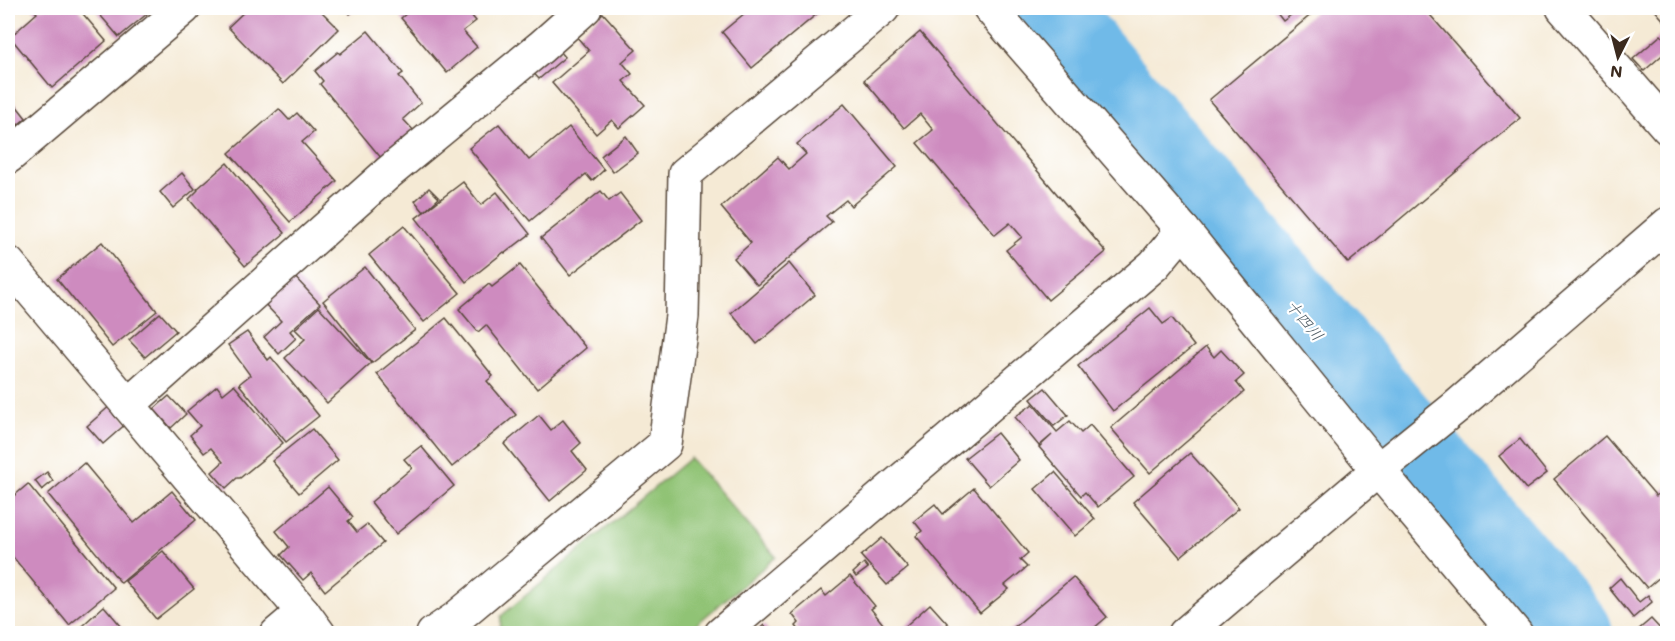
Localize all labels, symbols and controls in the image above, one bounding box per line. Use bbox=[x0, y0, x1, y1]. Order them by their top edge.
north arrow bbox=[1588, 27, 1648, 87]
text: N bbox=[1609, 61, 1624, 83]
water label: 十四川 bbox=[1282, 295, 1329, 345]

